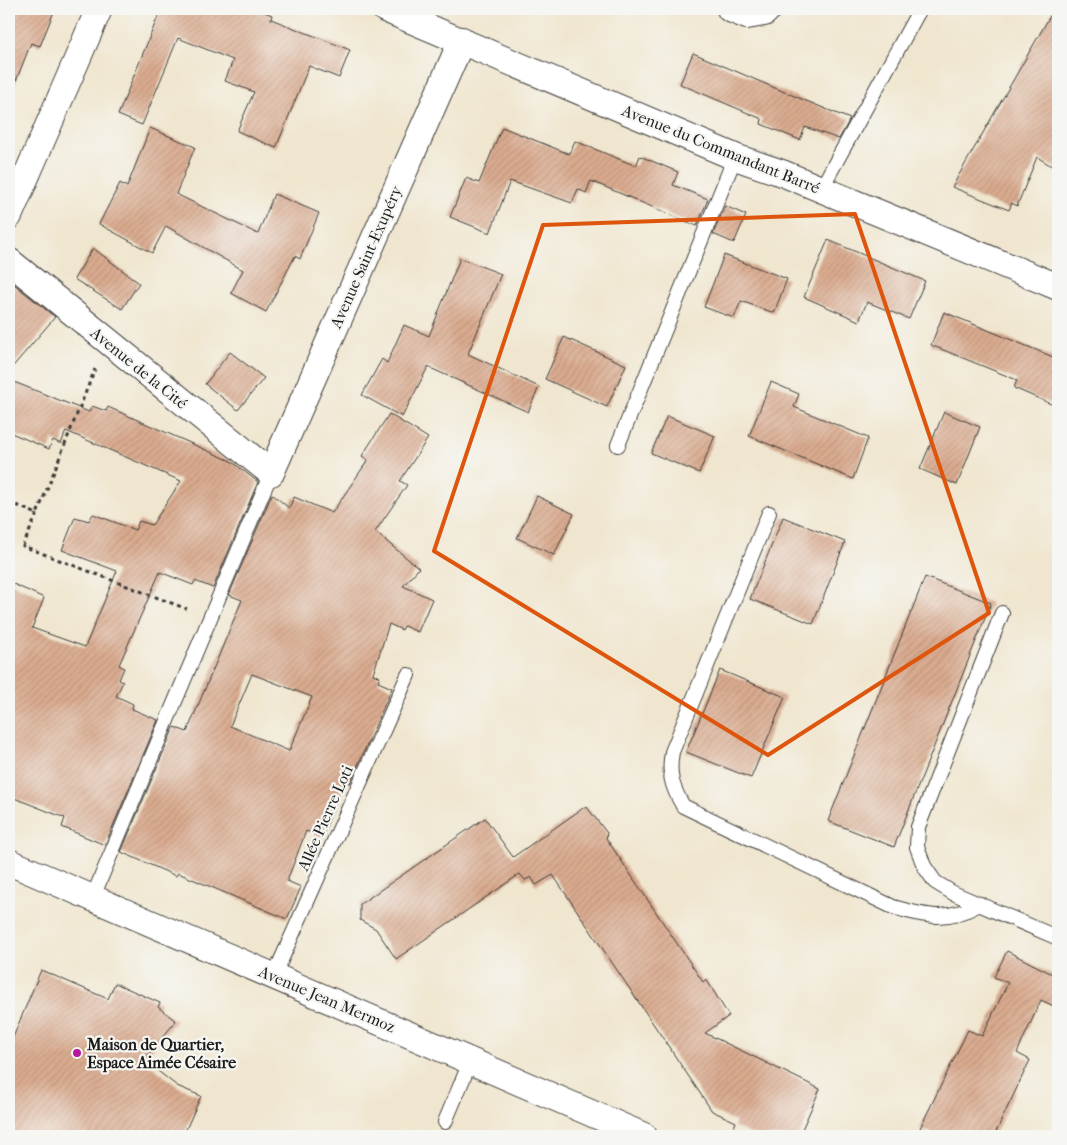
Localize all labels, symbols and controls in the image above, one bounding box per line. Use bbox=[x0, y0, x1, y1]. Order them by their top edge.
street label: Avenue du Commandant Barré bbox=[618, 100, 823, 198]
street label: Avenue Saint-Exupéry bbox=[326, 183, 406, 332]
street label: Avenue de la Cité bbox=[86, 322, 191, 413]
street label: Allée Pierre Loti bbox=[293, 762, 357, 875]
street label: Avenue Jean Mermoz bbox=[255, 961, 398, 1036]
place label: Maison de Quartier, Espace Aimée Césaire bbox=[86, 1035, 236, 1073]
marker: Maison de Quartier, Espace Aimée Césaire bbox=[71, 1047, 83, 1059]

